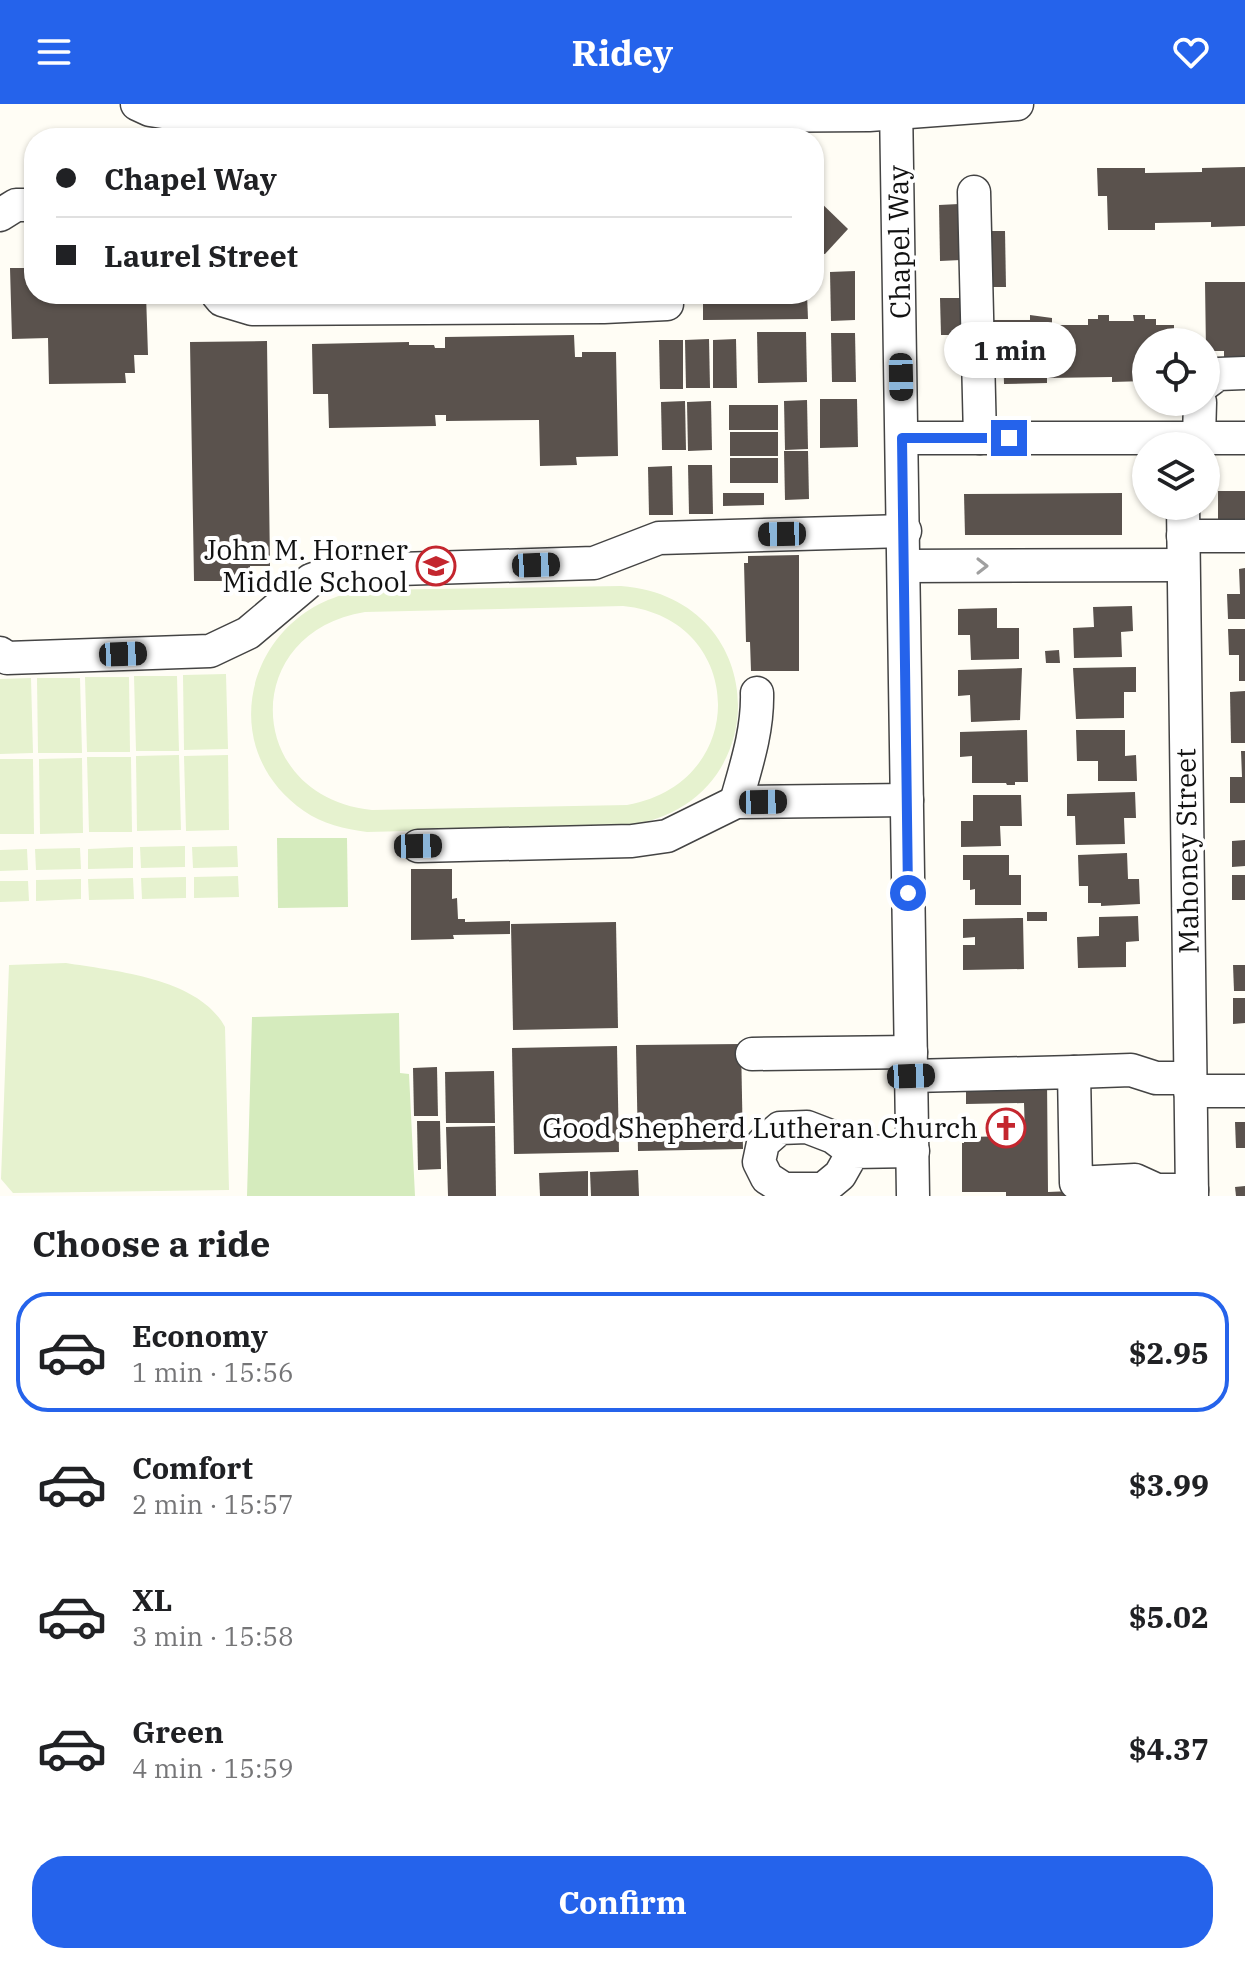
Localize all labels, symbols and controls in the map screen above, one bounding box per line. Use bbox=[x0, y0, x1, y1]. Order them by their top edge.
text: Ridey bbox=[572, 29, 673, 76]
icon: menu bbox=[32, 30, 76, 74]
icon: heart bbox=[1169, 30, 1213, 74]
text: Chapel Way bbox=[104, 159, 277, 198]
street label: Chapel Way bbox=[879, 165, 918, 319]
text: Laurel Street bbox=[104, 236, 298, 275]
callout: 1 min bbox=[943, 322, 1075, 378]
map controls bbox=[1132, 328, 1220, 520]
button: locate bbox=[1132, 328, 1220, 416]
text: 1 min bbox=[974, 333, 1046, 367]
car bbox=[889, 353, 913, 401]
route end bbox=[991, 420, 1027, 456]
button: layers bbox=[1132, 432, 1220, 520]
car bbox=[758, 522, 806, 546]
place label: John M. Horner Middle School bbox=[204, 531, 409, 600]
school or university icon: John M. Horner Middle School bbox=[415, 545, 457, 587]
car bbox=[512, 552, 560, 578]
one-way arrow bbox=[976, 557, 989, 575]
car bbox=[99, 641, 147, 667]
street label: Mahoney Street bbox=[1166, 748, 1207, 954]
car bbox=[739, 790, 787, 814]
car bbox=[394, 834, 442, 858]
route start bbox=[890, 875, 926, 911]
car bbox=[887, 1063, 935, 1089]
church icon: Good Shepherd Lutheran Church bbox=[985, 1107, 1027, 1149]
place label: Good Shepherd Lutheran Church bbox=[542, 1109, 978, 1146]
text: Choose a ride bbox=[32, 1220, 271, 1267]
icon: car bbox=[36, 1316, 108, 1388]
text: Economy bbox=[132, 1316, 268, 1355]
text: $2.95 bbox=[1129, 1333, 1209, 1372]
text: 1 min · 15:56 bbox=[132, 1355, 294, 1389]
icon: car bbox=[36, 1448, 108, 1520]
text: Comfort bbox=[132, 1448, 253, 1487]
text: $3.99 bbox=[1129, 1465, 1209, 1504]
text: 2 min · 15:57 bbox=[132, 1487, 294, 1521]
icon: car bbox=[36, 1580, 108, 1652]
text: XL bbox=[132, 1580, 172, 1619]
text: $5.02 bbox=[1129, 1597, 1209, 1636]
text: 3 min · 15:58 bbox=[132, 1619, 294, 1653]
icon: car bbox=[36, 1712, 108, 1784]
text: Green bbox=[132, 1712, 224, 1751]
text: $4.37 bbox=[1129, 1729, 1209, 1768]
text: 4 min · 15:59 bbox=[132, 1751, 294, 1785]
button: Confirm bbox=[32, 1856, 1213, 1948]

